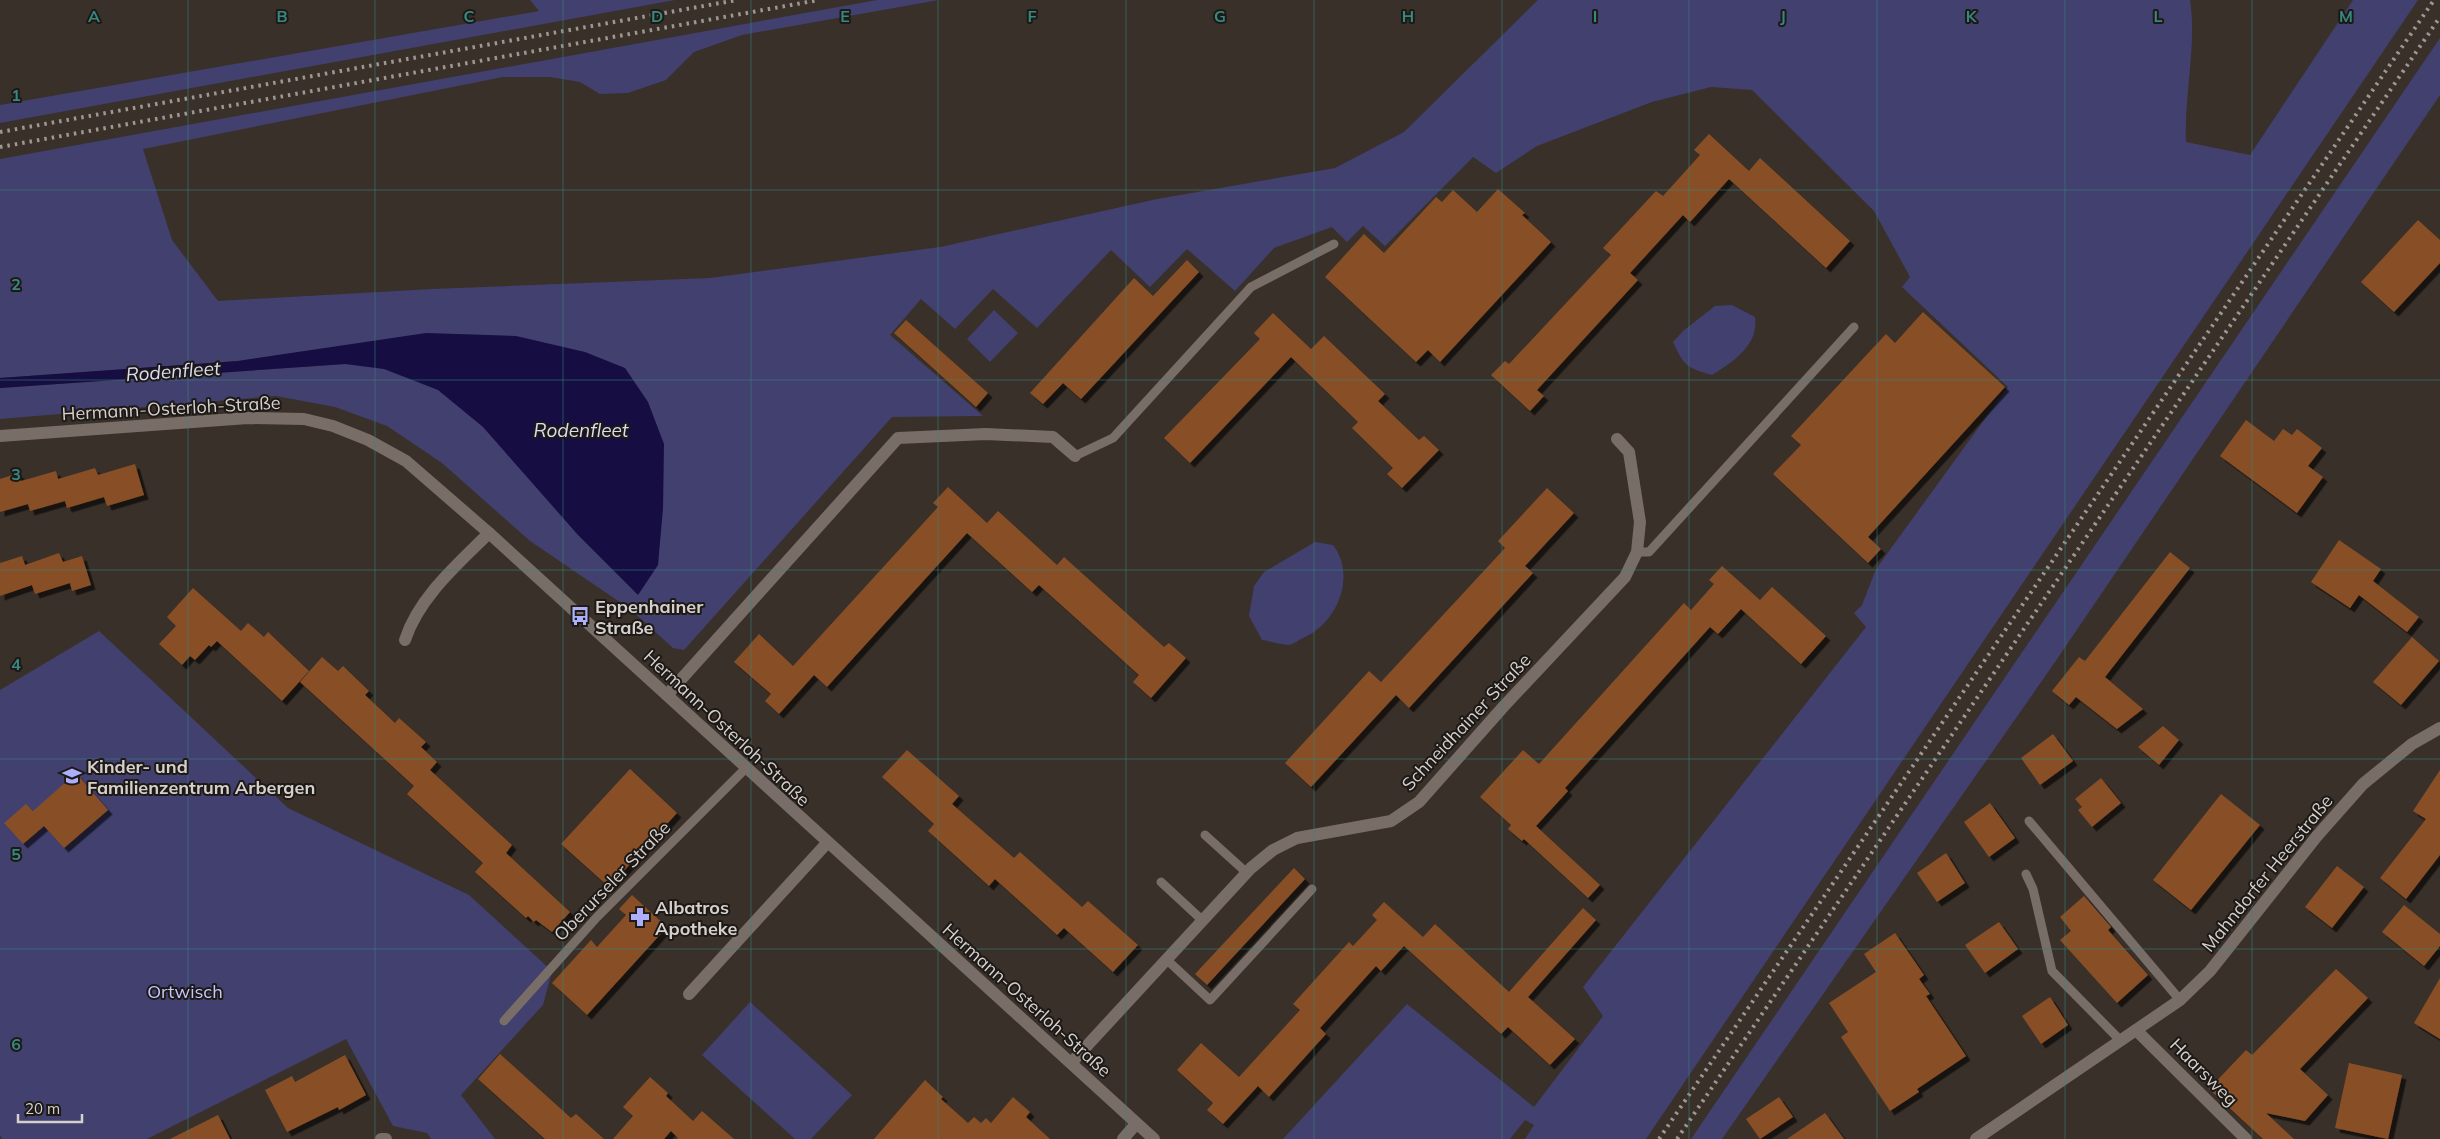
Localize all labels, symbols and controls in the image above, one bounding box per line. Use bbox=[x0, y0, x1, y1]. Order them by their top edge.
text: A bbox=[88, 6, 100, 26]
text: B bbox=[276, 6, 288, 26]
text: C bbox=[464, 6, 475, 26]
text: D bbox=[651, 6, 663, 26]
text: E bbox=[840, 6, 850, 26]
text: F bbox=[1027, 6, 1037, 26]
text: G bbox=[1214, 6, 1226, 26]
text: H bbox=[1402, 6, 1414, 26]
text: I bbox=[1593, 6, 1597, 26]
text: J bbox=[1780, 6, 1786, 26]
text: K bbox=[1966, 6, 1978, 26]
text: L bbox=[2154, 6, 2163, 26]
text: M bbox=[2339, 6, 2353, 26]
text: 1 bbox=[11, 85, 21, 105]
text: 2 bbox=[11, 274, 21, 294]
water label: Rodenfleet bbox=[125, 356, 223, 386]
street label: Hermann-Osterloh-Straße bbox=[61, 391, 281, 425]
water label: Rodenfleet bbox=[534, 418, 630, 442]
text: 3 bbox=[11, 464, 21, 484]
place label: Eppenhainer Straße bbox=[595, 595, 704, 639]
bus stop icon: Eppenhainer Straße bbox=[569, 605, 591, 627]
street label: Hermann-Osterloh-Straße bbox=[639, 645, 815, 811]
street label: Schneidhainer Straße bbox=[1396, 649, 1536, 795]
text: 4 bbox=[11, 654, 21, 674]
place label: Kinder- und Familienzentrum Arbergen bbox=[87, 755, 315, 799]
school or university icon: Kinder- und Familienzentrum Arbergen bbox=[61, 765, 83, 787]
street label: Mahndorfer Heerstraße bbox=[2196, 790, 2338, 956]
street label: Oberurseler Straße bbox=[549, 816, 675, 946]
text: 5 bbox=[11, 844, 21, 864]
place label: Albatros Apotheke bbox=[655, 896, 738, 940]
pharmacy icon: Albatros Apotheke bbox=[629, 906, 651, 928]
street label: Hermann-Osterloh-Straße bbox=[938, 918, 1116, 1082]
park label: Ortwisch bbox=[147, 980, 223, 1003]
street label: Haarsweg bbox=[2165, 1033, 2243, 1111]
text: 6 bbox=[11, 1034, 21, 1054]
scale bar bbox=[18, 1092, 81, 1124]
text: 20 m bbox=[25, 1099, 60, 1118]

